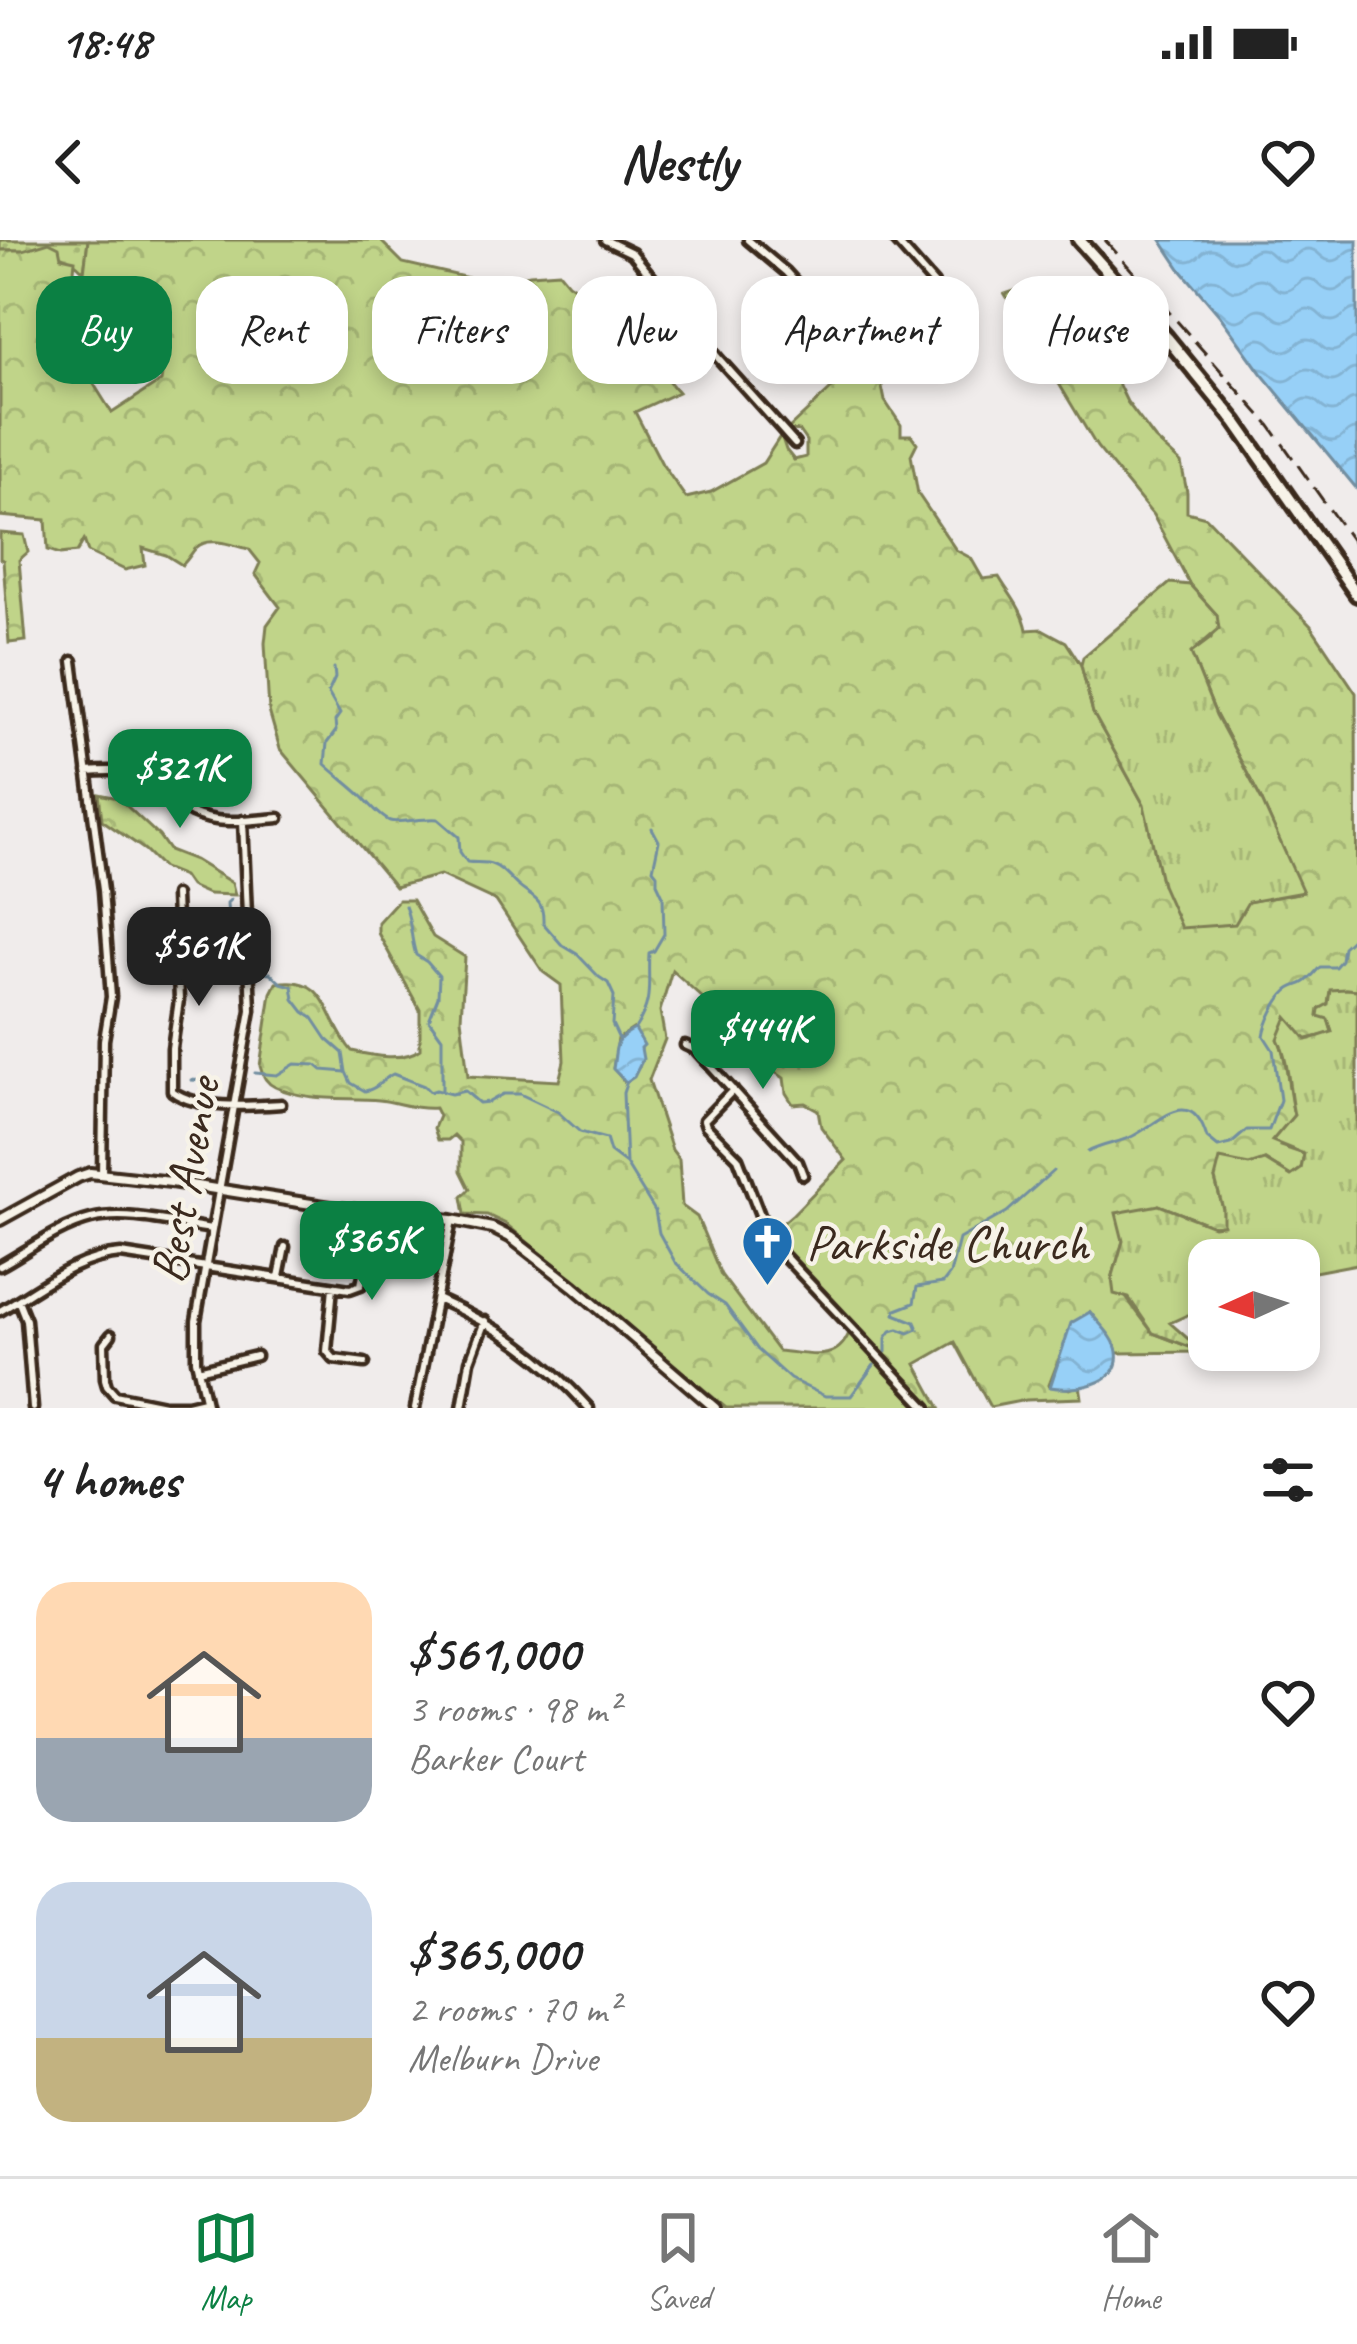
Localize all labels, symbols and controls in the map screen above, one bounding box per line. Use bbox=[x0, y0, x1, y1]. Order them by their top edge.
text: 18:48 bbox=[60, 14, 150, 71]
text: Nestly bbox=[620, 128, 737, 196]
icon: back bbox=[36, 129, 102, 195]
icon: heart bbox=[1255, 129, 1321, 195]
chip: Buy bbox=[36, 276, 172, 384]
chip: Rent bbox=[196, 276, 348, 384]
chip: Filters bbox=[372, 276, 548, 384]
chip: New bbox=[572, 276, 717, 384]
chip: Apartment bbox=[741, 276, 979, 384]
chip: House bbox=[1003, 276, 1169, 384]
pin: $321K bbox=[96, 729, 264, 831]
text: $321K bbox=[135, 743, 225, 792]
pin: $561K bbox=[115, 907, 283, 1009]
text: $561K bbox=[154, 921, 244, 970]
pin: $444K bbox=[679, 990, 847, 1092]
text: $444K bbox=[718, 1004, 808, 1053]
street label: Best Avenue bbox=[135, 1069, 235, 1288]
pin: $365K bbox=[288, 1201, 456, 1303]
place label: Parkside Church bbox=[806, 1211, 1090, 1275]
church icon: Parkside Church bbox=[739, 1214, 795, 1288]
text: $365K bbox=[327, 1215, 417, 1264]
north arrow bbox=[1188, 1239, 1320, 1371]
map controls bbox=[1188, 1239, 1320, 1371]
icon: filters bbox=[1255, 1447, 1321, 1513]
text: 4 homes bbox=[36, 1448, 180, 1512]
text: $561,000 bbox=[408, 1621, 579, 1685]
icon: home bbox=[132, 1630, 276, 1774]
icon: heart bbox=[1255, 1669, 1321, 1735]
text: 3 rooms · 98 m² bbox=[408, 1685, 619, 1734]
text: Barker Court bbox=[408, 1734, 583, 1783]
text: $365,000 bbox=[408, 1921, 579, 1985]
icon: home bbox=[132, 1930, 276, 2074]
icon: heart bbox=[1255, 1969, 1321, 2035]
text: 2 rooms · 70 m² bbox=[408, 1985, 619, 2034]
text: Melburn Drive bbox=[408, 2034, 598, 2083]
tab: Map bbox=[193, 2205, 259, 2319]
tab: Saved bbox=[645, 2205, 711, 2319]
tab: Home bbox=[1098, 2205, 1164, 2319]

